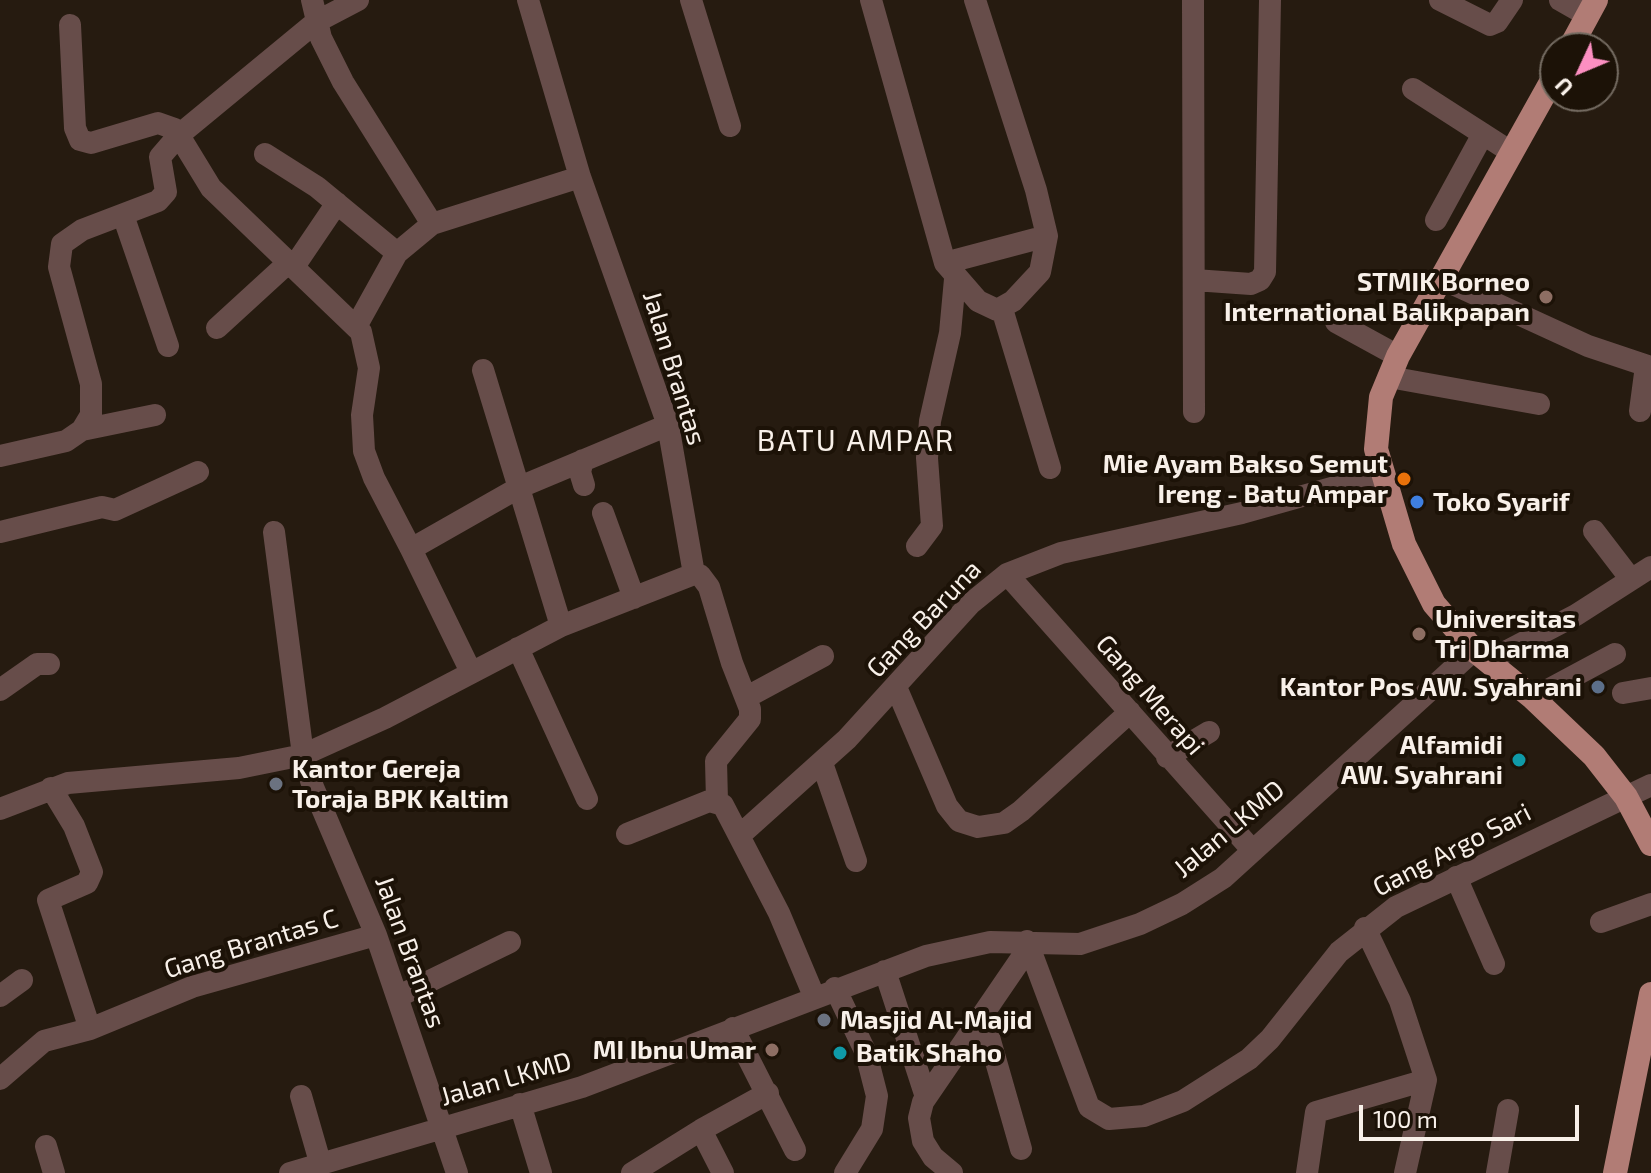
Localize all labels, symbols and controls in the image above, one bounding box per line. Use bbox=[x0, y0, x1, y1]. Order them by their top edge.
north arrow bbox=[1539, 32, 1619, 112]
text: U bbox=[1549, 73, 1578, 102]
place label: STMIK Borneo International Balikpapan bbox=[1224, 266, 1530, 328]
street label: Jalan Brantas bbox=[636, 287, 712, 449]
marker: STMIK Borneo International Balikpapan bbox=[1537, 288, 1555, 306]
district label: BATU AMPAR bbox=[757, 423, 955, 459]
place label: Mie Ayam Bakso Semut Ireng - Batu Ampar bbox=[1103, 448, 1388, 510]
marker: Mie Ayam Bakso Semut Ireng - Batu Ampar bbox=[1395, 470, 1413, 488]
place label: Toko Syarif bbox=[1433, 486, 1570, 518]
marker: Toko Syarif bbox=[1408, 493, 1426, 511]
street label: Gang Baruna bbox=[860, 554, 988, 684]
place label: Universitas Tri Dharma bbox=[1435, 603, 1576, 664]
marker: Universitas Tri Dharma bbox=[1410, 625, 1428, 643]
street label: Gang Merapi bbox=[1089, 629, 1211, 761]
place label: Kantor Pos AW. Syahrani bbox=[1280, 671, 1582, 703]
marker: Kantor Pos AW. Syahrani bbox=[1589, 678, 1607, 696]
place label: Alfamidi AW. Syahrani bbox=[1341, 729, 1503, 790]
marker: Alfamidi AW. Syahrani bbox=[1510, 751, 1528, 769]
place label: Kantor Gereja Toraja BPK Kaltim bbox=[292, 753, 509, 814]
street label: Jalan LKMD bbox=[1167, 774, 1291, 884]
marker: Kantor Gereja Toraja BPK Kaltim bbox=[267, 775, 285, 793]
street label: Gang Argo Sari bbox=[1368, 797, 1536, 903]
street label: Jalan Brantas bbox=[368, 872, 452, 1032]
street label: Gang Brantas C bbox=[160, 903, 342, 985]
place label: Masjid Al-Majid bbox=[840, 1004, 1032, 1036]
marker: Masjid Al-Majid bbox=[815, 1011, 833, 1029]
place label: MI Ibnu Umar bbox=[593, 1034, 756, 1066]
place label: Batik Shaho bbox=[856, 1037, 1002, 1069]
marker: MI Ibnu Umar bbox=[763, 1041, 781, 1059]
marker: Batik Shaho bbox=[831, 1044, 849, 1062]
street label: Jalan LKMD bbox=[437, 1045, 575, 1113]
scale bar bbox=[1363, 1089, 1583, 1139]
text: 100 m bbox=[1373, 1104, 1438, 1133]

